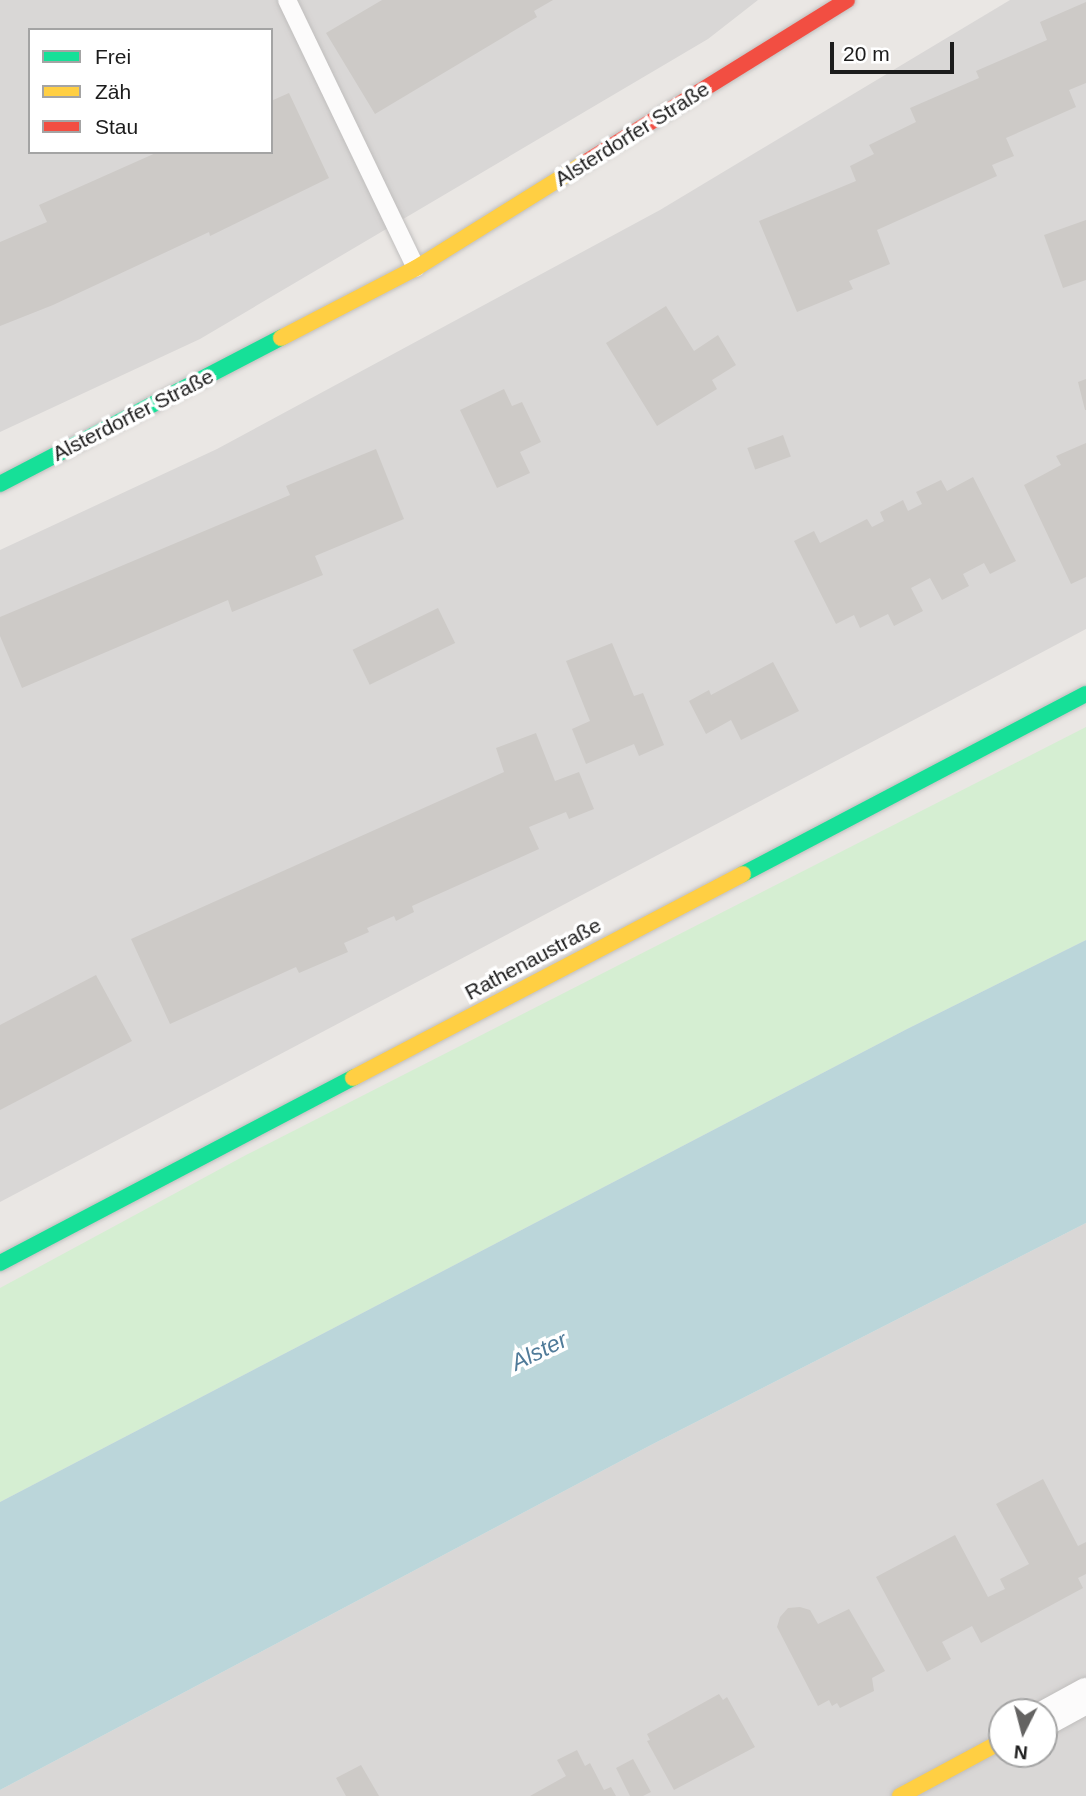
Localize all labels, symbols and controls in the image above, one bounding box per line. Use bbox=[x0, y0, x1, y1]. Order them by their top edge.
legend bbox=[28, 28, 273, 154]
scale bar bbox=[834, 28, 958, 72]
text: 20 m bbox=[843, 42, 890, 65]
text: Frei bbox=[95, 45, 131, 68]
street label: Alsterdorfer Straße bbox=[550, 76, 714, 192]
text: Zäh bbox=[95, 80, 131, 103]
text: Stau bbox=[95, 115, 138, 138]
street label: Alsterdorfer Straße bbox=[48, 364, 218, 466]
street label: Rathenaustraße bbox=[461, 913, 605, 1005]
water label: Alster bbox=[507, 1326, 571, 1376]
north arrow bbox=[988, 1698, 1058, 1768]
text: N bbox=[1013, 1741, 1029, 1764]

